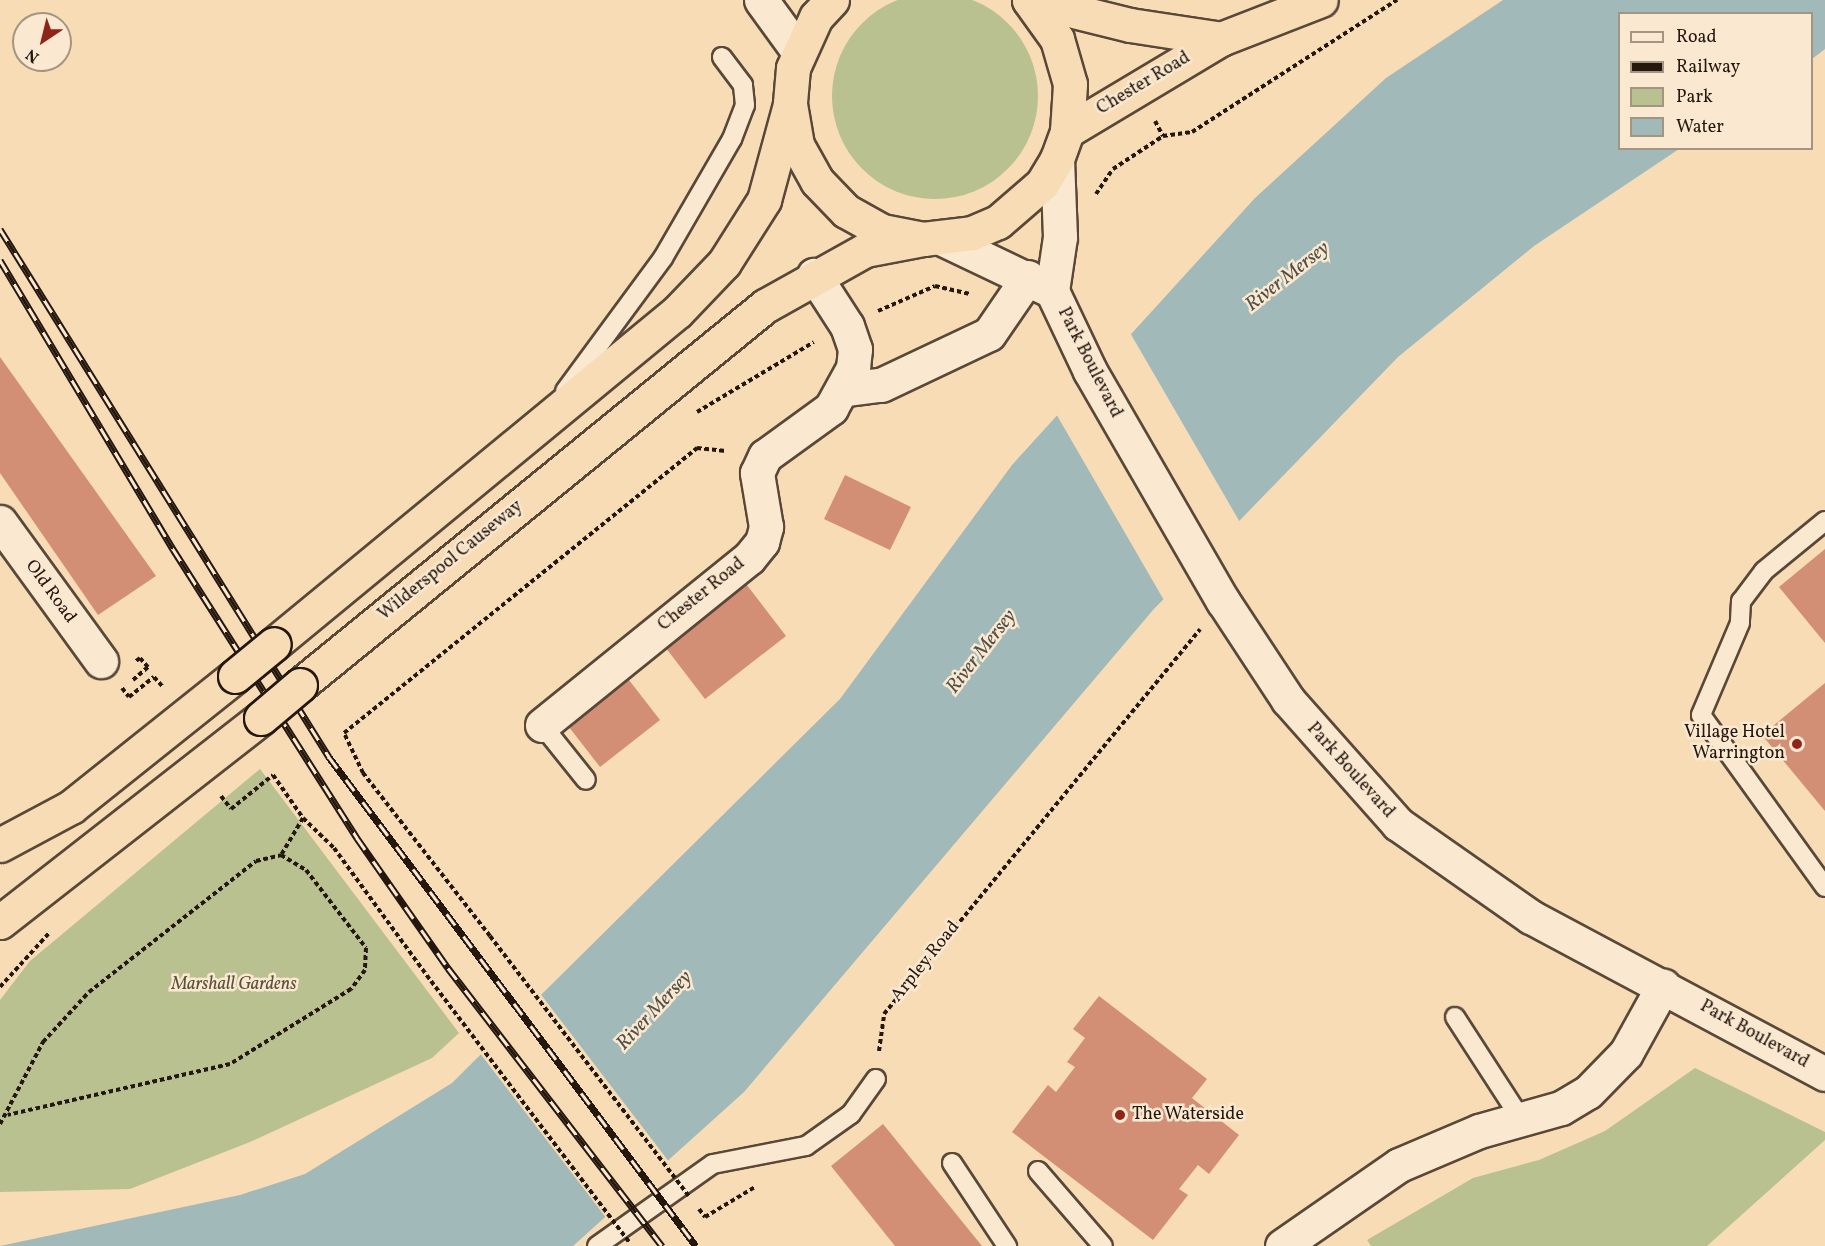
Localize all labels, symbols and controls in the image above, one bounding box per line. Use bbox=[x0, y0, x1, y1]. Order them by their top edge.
north arrow bbox=[12, 12, 72, 72]
legend bbox=[1618, 12, 1813, 150]
text: Road bbox=[1676, 25, 1717, 50]
text: N bbox=[22, 43, 44, 67]
street label: Chester Road bbox=[1093, 48, 1195, 120]
text: Railway bbox=[1676, 55, 1740, 80]
text: Park bbox=[1676, 85, 1713, 110]
text: Water bbox=[1676, 115, 1724, 140]
water label: River Mersey bbox=[1241, 237, 1335, 317]
street label: Park Boulevard bbox=[1052, 304, 1126, 422]
street label: Wilderspool Causeway bbox=[374, 496, 528, 626]
street label: Chester Road bbox=[654, 554, 750, 636]
street label: Old Road bbox=[20, 556, 80, 628]
water label: River Mersey bbox=[942, 605, 1022, 699]
street label: Park Boulevard bbox=[1301, 719, 1399, 823]
place label: Village Hotel Warrington bbox=[1684, 723, 1785, 766]
marker: Village Hotel Warrington bbox=[1790, 737, 1804, 751]
street label: Arpley Road bbox=[887, 917, 965, 1007]
water label: River Mersey bbox=[612, 966, 698, 1056]
park label: Marshall Gardens bbox=[171, 974, 297, 996]
street label: Park Boulevard bbox=[1696, 996, 1812, 1074]
place label: The Waterside bbox=[1132, 1104, 1245, 1126]
marker: The Waterside bbox=[1113, 1108, 1127, 1122]

